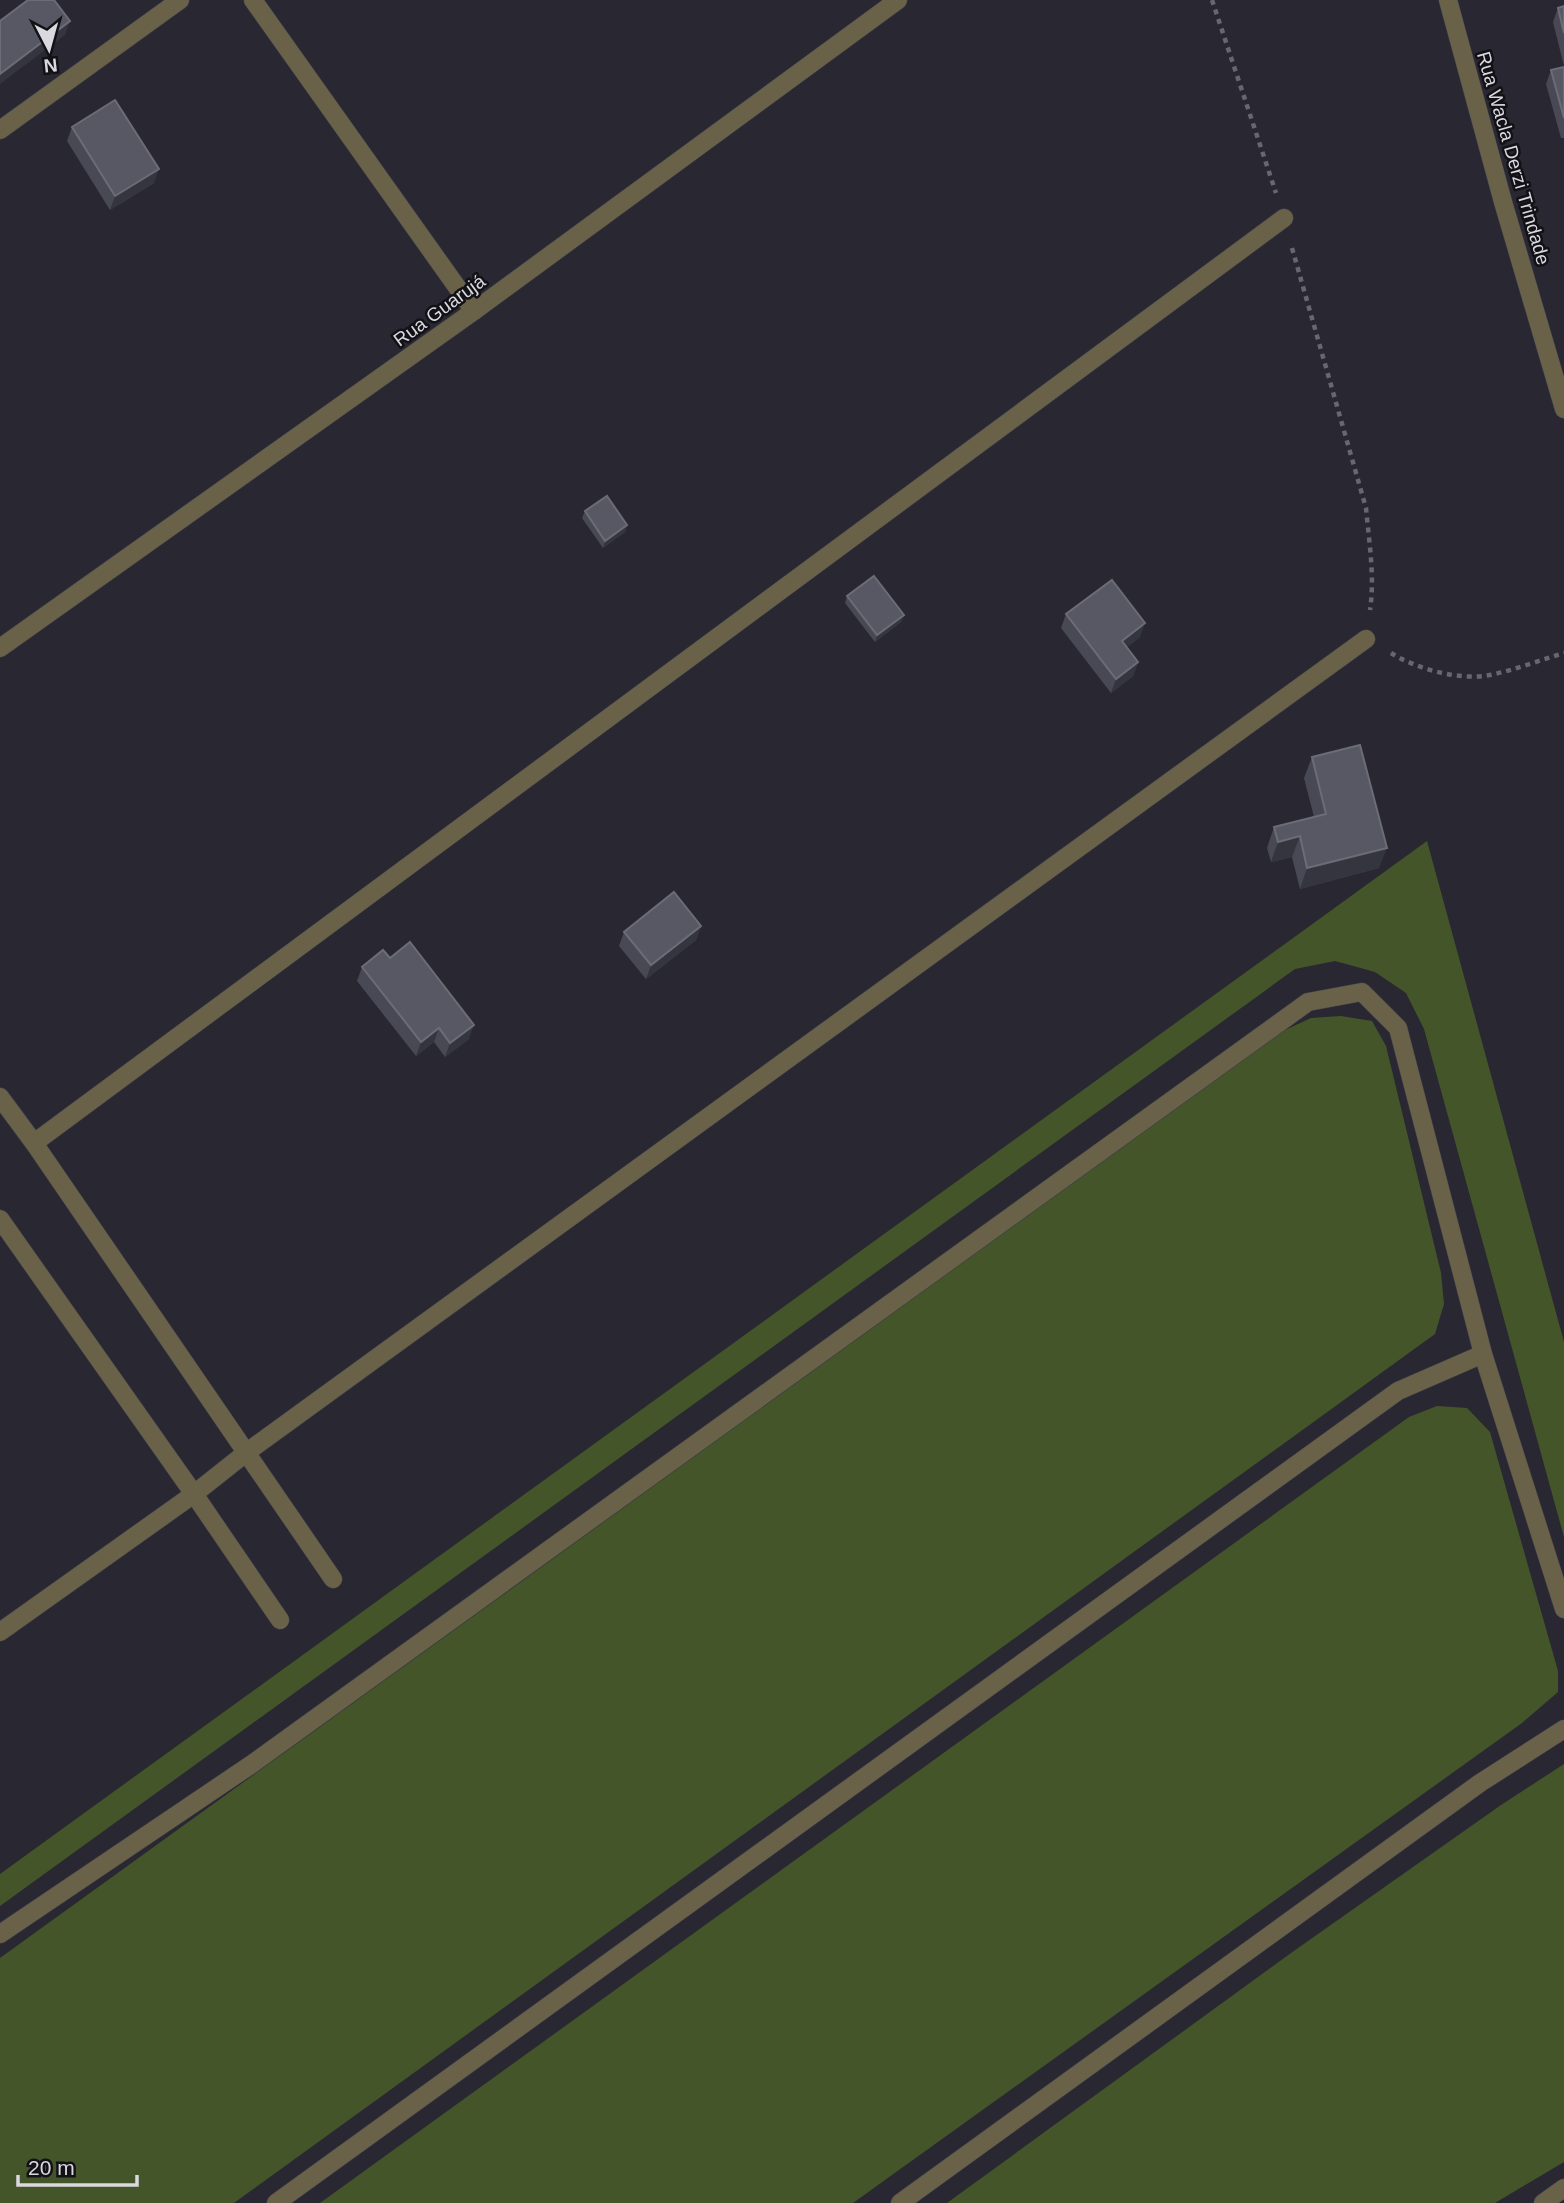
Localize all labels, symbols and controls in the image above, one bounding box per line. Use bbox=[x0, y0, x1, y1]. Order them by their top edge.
north arrow bbox=[14, 14, 84, 84]
street label: Rua Wacla Derzi Trindade bbox=[1473, 49, 1554, 267]
text: N bbox=[43, 54, 59, 77]
street label: Rua Guarujá bbox=[390, 270, 489, 351]
scale bar bbox=[18, 2144, 136, 2188]
text: 20 m bbox=[28, 2156, 75, 2179]

